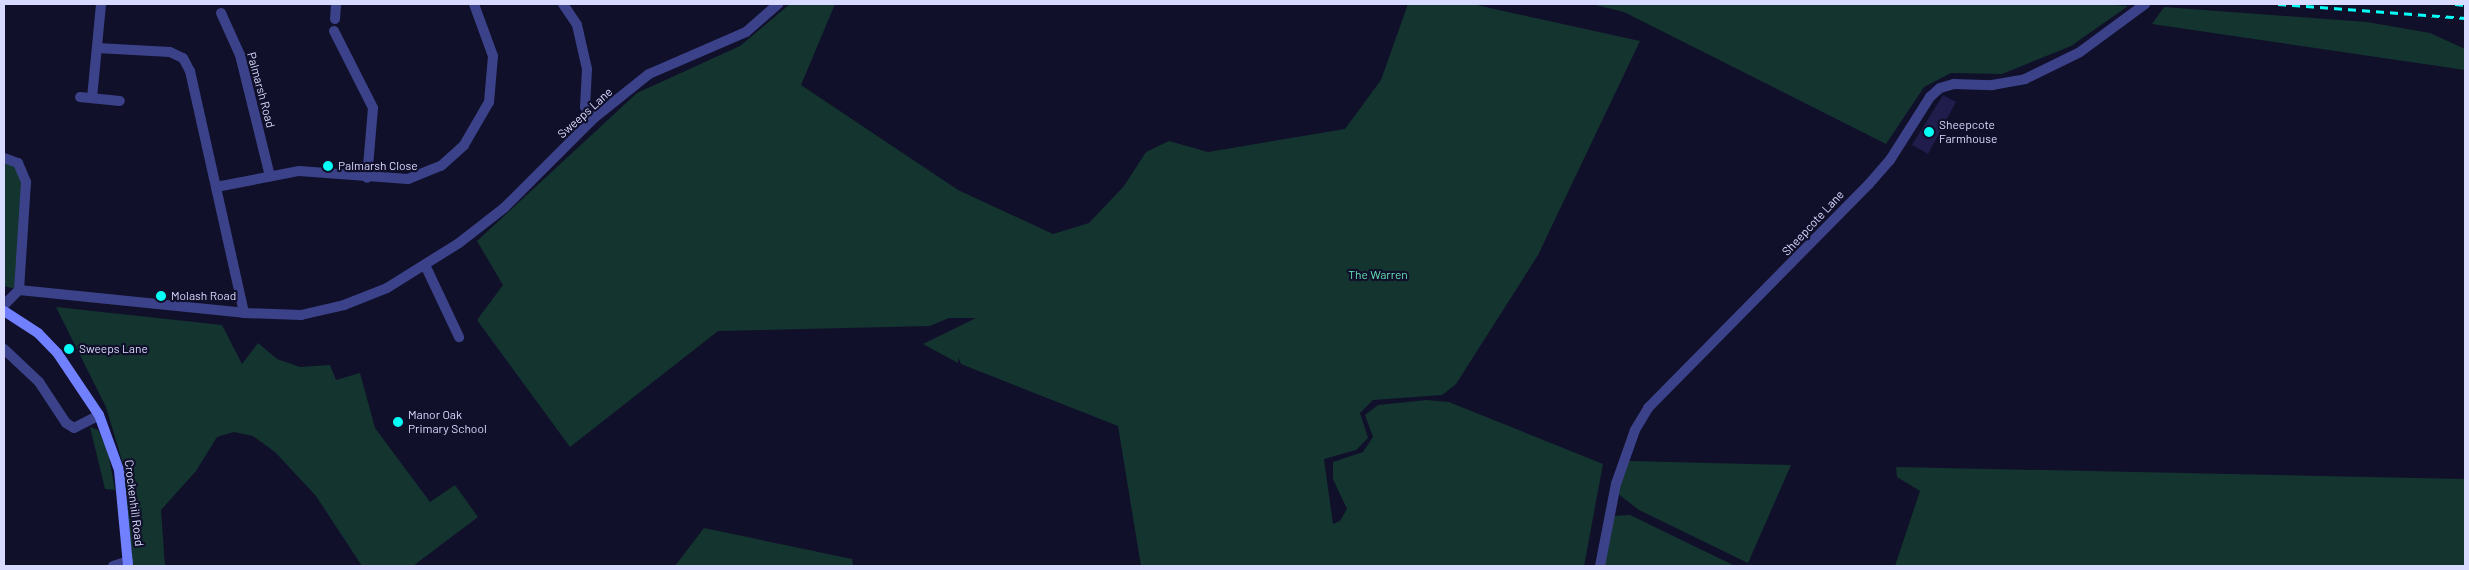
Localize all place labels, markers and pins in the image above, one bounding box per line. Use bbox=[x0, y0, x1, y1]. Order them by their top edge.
place label: Sheepcote Farmhouse bbox=[1939, 118, 1997, 146]
marker: Sheepcote Farmhouse bbox=[1923, 126, 1935, 138]
place label: Palmarsh Close bbox=[338, 159, 418, 173]
marker: Palmarsh Close bbox=[322, 160, 334, 172]
place label: Molash Road bbox=[171, 289, 236, 303]
marker: Molash Road bbox=[155, 290, 167, 302]
place label: Sweeps Lane bbox=[79, 342, 148, 356]
marker: Sweeps Lane bbox=[63, 343, 75, 355]
place label: Manor Oak Primary School bbox=[408, 408, 487, 436]
marker: Manor Oak Primary School bbox=[392, 416, 404, 428]

